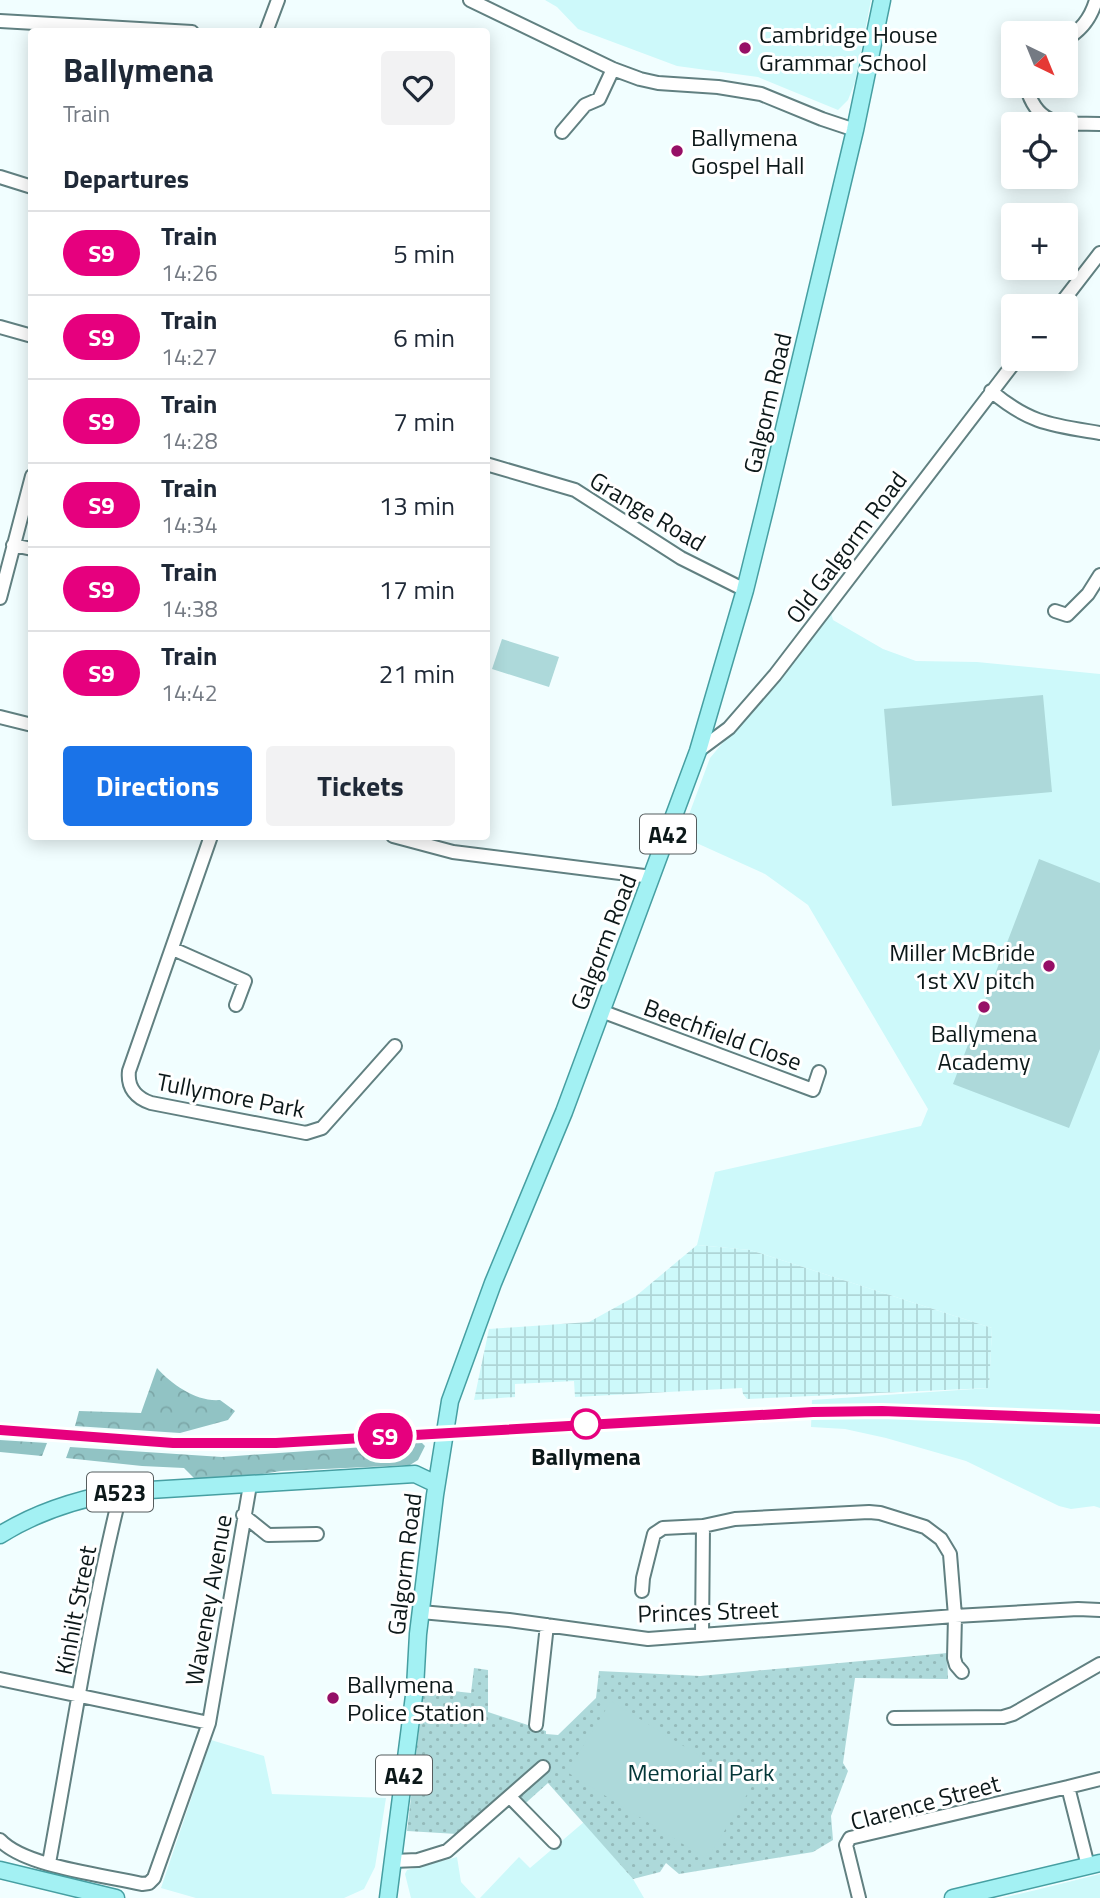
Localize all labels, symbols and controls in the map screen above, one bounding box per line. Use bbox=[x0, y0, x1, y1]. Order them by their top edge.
place label: Cambridge House Grammar School bbox=[759, 16, 938, 80]
north arrow bbox=[1001, 21, 1078, 98]
map controls bbox=[1001, 21, 1078, 371]
marker: Cambridge House Grammar School bbox=[737, 40, 753, 56]
text: Ballymena bbox=[63, 45, 214, 95]
button: heart bbox=[381, 51, 455, 125]
text: Train bbox=[63, 96, 110, 131]
button: locate bbox=[1001, 112, 1078, 189]
place label: Ballymena Gospel Hall bbox=[691, 119, 805, 183]
marker: Ballymena Gospel Hall bbox=[669, 143, 685, 159]
text: Departures bbox=[63, 159, 189, 198]
button: + bbox=[1001, 203, 1078, 280]
text: Train bbox=[161, 216, 217, 255]
text: 5 min bbox=[393, 234, 455, 273]
text: S9 bbox=[88, 235, 115, 271]
text: 14:26 bbox=[161, 255, 218, 290]
button: − bbox=[1001, 294, 1078, 371]
text: Train bbox=[161, 300, 217, 339]
text: 6 min bbox=[393, 318, 455, 357]
text: S9 bbox=[88, 319, 115, 355]
street label: Galgorm Road bbox=[733, 329, 801, 477]
text: 14:27 bbox=[161, 339, 218, 374]
text: Train bbox=[161, 384, 217, 423]
text: 7 min bbox=[393, 402, 455, 441]
text: S9 bbox=[88, 403, 115, 439]
text: 14:28 bbox=[161, 423, 218, 458]
street label: Grange Road bbox=[583, 462, 713, 560]
street label: Old Galgorm Road bbox=[777, 463, 915, 631]
text: Train bbox=[161, 468, 217, 507]
text: 13 min bbox=[379, 486, 455, 525]
text: S9 bbox=[88, 487, 115, 523]
text: 14:34 bbox=[161, 507, 218, 542]
text: Train bbox=[161, 552, 217, 591]
text: 17 min bbox=[379, 570, 455, 609]
text: S9 bbox=[88, 571, 115, 607]
text: 14:38 bbox=[161, 591, 218, 626]
text: Train bbox=[161, 636, 217, 675]
text: 21 min bbox=[379, 654, 455, 693]
text: S9 bbox=[88, 655, 115, 691]
text: 14:42 bbox=[161, 675, 218, 710]
button: Directions bbox=[63, 746, 252, 826]
button: Tickets bbox=[266, 746, 455, 826]
road number: A42 bbox=[640, 814, 696, 854]
street label: Galgorm Road bbox=[561, 869, 645, 1015]
place label: Miller McBride 1st XV pitch bbox=[889, 934, 1035, 998]
marker: Miller McBride 1st XV pitch bbox=[1041, 958, 1057, 974]
street label: Beechfield Close bbox=[639, 989, 807, 1079]
marker: Ballymena Academy bbox=[976, 999, 992, 1015]
place label: Ballymena Academy bbox=[931, 1015, 1037, 1079]
street label: Tullymore Park bbox=[154, 1063, 309, 1127]
marker: Ballymena bbox=[571, 1409, 601, 1439]
line badge: S9 bbox=[354, 1413, 416, 1459]
text: S9 bbox=[372, 1418, 398, 1454]
place label: Ballymena bbox=[531, 1438, 641, 1474]
road number: A523 bbox=[87, 1472, 153, 1512]
street label: Galgorm Road bbox=[377, 1491, 431, 1637]
street label: Waveney Avenue bbox=[175, 1512, 241, 1688]
street label: Kinhilt Street bbox=[45, 1542, 105, 1678]
street label: Princes Street bbox=[637, 1591, 780, 1631]
place label: Ballymena Police Station bbox=[347, 1666, 485, 1730]
marker: Ballymena Police Station bbox=[325, 1690, 341, 1706]
park label: Memorial Park bbox=[627, 1754, 775, 1790]
road number: A42 bbox=[376, 1756, 432, 1795]
street label: Clarence Street bbox=[846, 1765, 1004, 1839]

